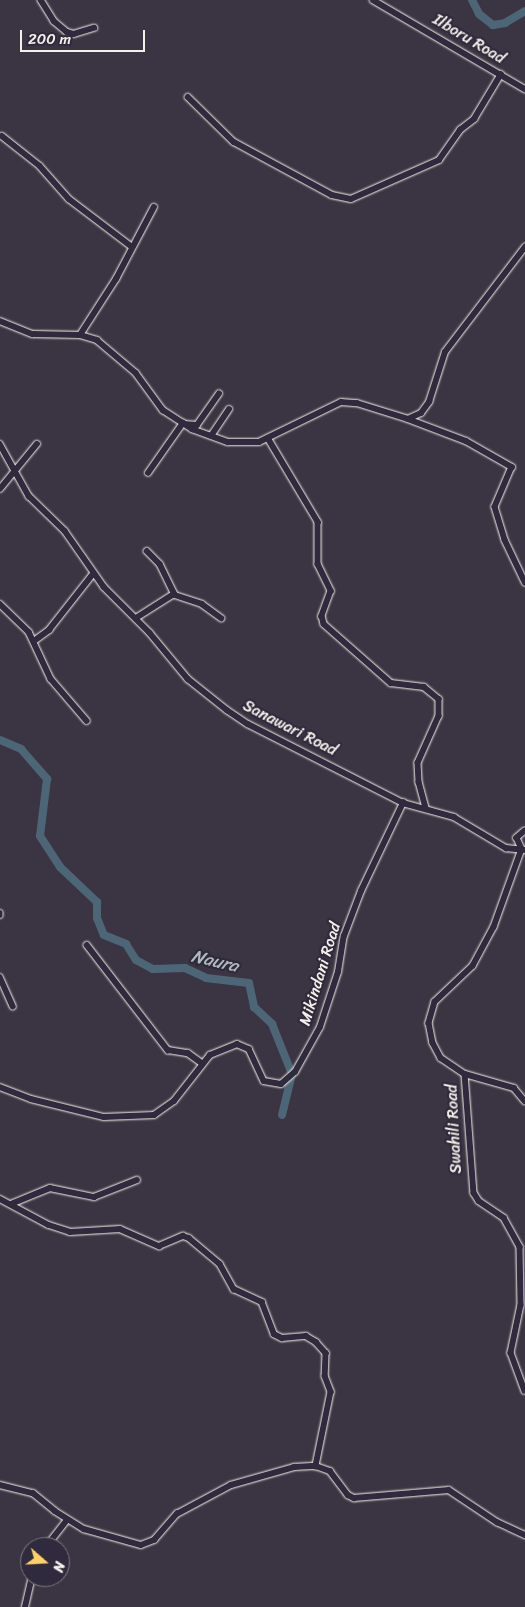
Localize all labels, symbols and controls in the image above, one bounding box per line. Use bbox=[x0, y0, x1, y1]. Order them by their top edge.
street label: Ilboru Road bbox=[429, 10, 509, 68]
scale bar bbox=[22, 20, 148, 52]
text: 200 m bbox=[28, 26, 71, 52]
street label: Sanawari Road bbox=[240, 696, 340, 760]
street label: Mikindani Road bbox=[295, 920, 345, 1028]
water label: Naura bbox=[189, 945, 241, 977]
street label: Swahili Road bbox=[442, 1084, 466, 1174]
north arrow bbox=[20, 1537, 70, 1587]
text: N bbox=[45, 1558, 72, 1575]

